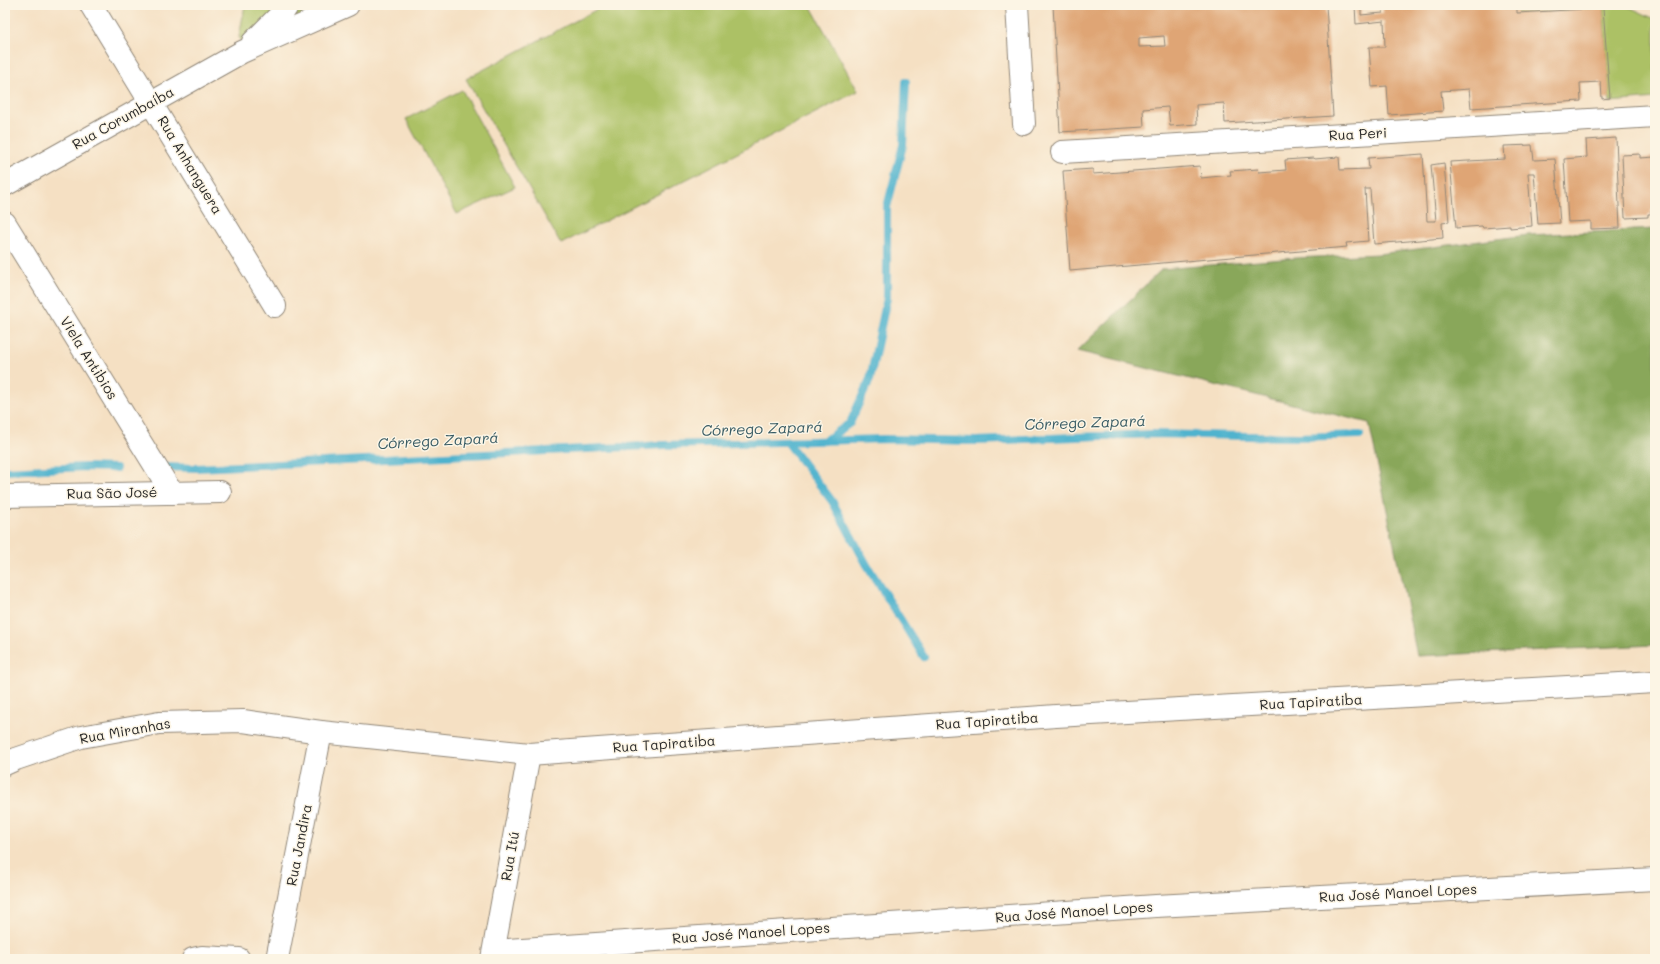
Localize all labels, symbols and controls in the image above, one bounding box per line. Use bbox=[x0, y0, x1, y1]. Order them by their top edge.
street label: Rua Corumbaíba bbox=[68, 82, 177, 153]
street label: Rua Anhanguera bbox=[153, 112, 227, 218]
street label: Rua Peri bbox=[1328, 122, 1388, 145]
street label: Viela Antibios bbox=[56, 312, 123, 403]
water label: Córrego Zapará bbox=[1024, 410, 1146, 434]
water label: Córrego Zapará bbox=[701, 416, 823, 440]
water label: Córrego Zapará bbox=[377, 427, 499, 453]
street label: Rua São José bbox=[66, 482, 157, 503]
street label: Rua Tapiratiba bbox=[1259, 689, 1363, 714]
street label: Rua Tapiratiba bbox=[935, 707, 1039, 734]
street label: Rua Miranhas bbox=[78, 713, 172, 748]
street label: Rua Tapiratiba bbox=[612, 730, 716, 757]
street label: Rua Jandira bbox=[281, 802, 316, 887]
street label: Rua Itú bbox=[496, 830, 523, 882]
street label: Rua José Manoel Lopes bbox=[1319, 879, 1477, 906]
street label: Rua José Manoel Lopes bbox=[994, 897, 1154, 926]
street label: Rua José Manoel Lopes bbox=[671, 918, 831, 947]

